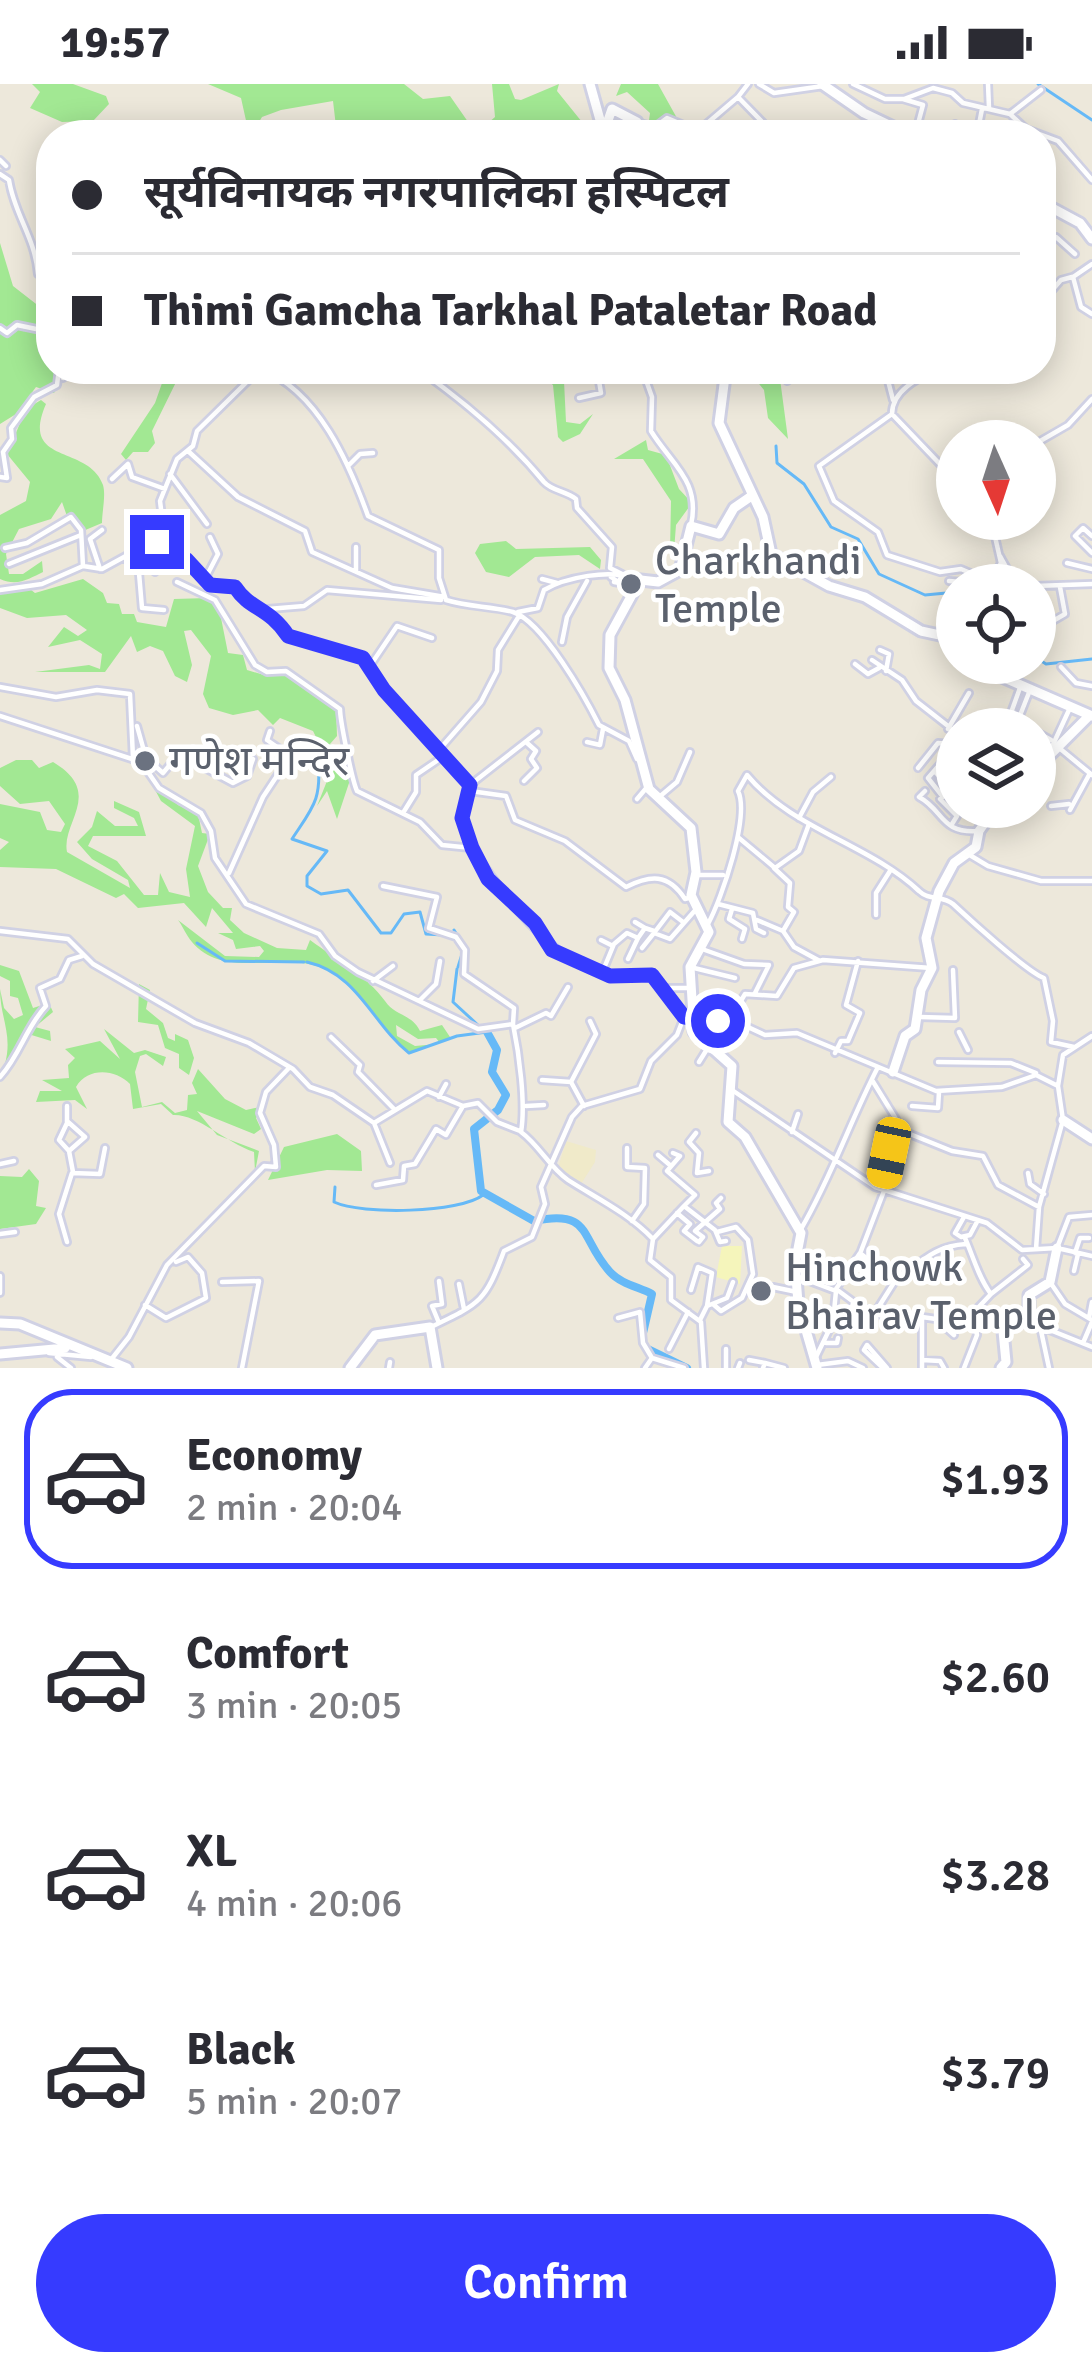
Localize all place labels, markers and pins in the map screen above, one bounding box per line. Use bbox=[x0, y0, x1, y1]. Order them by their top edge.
place label: Charkhandi Temple bbox=[655, 535, 862, 634]
marker: Charkhandi Temple bbox=[618, 571, 644, 597]
place label: गणेश मन्दिर bbox=[169, 736, 350, 787]
marker: गणेश मन्दिर bbox=[132, 748, 158, 774]
place label: Hinchowk Bhairav Temple bbox=[785, 1242, 1057, 1341]
marker: Hinchowk Bhairav Temple bbox=[748, 1278, 774, 1304]

